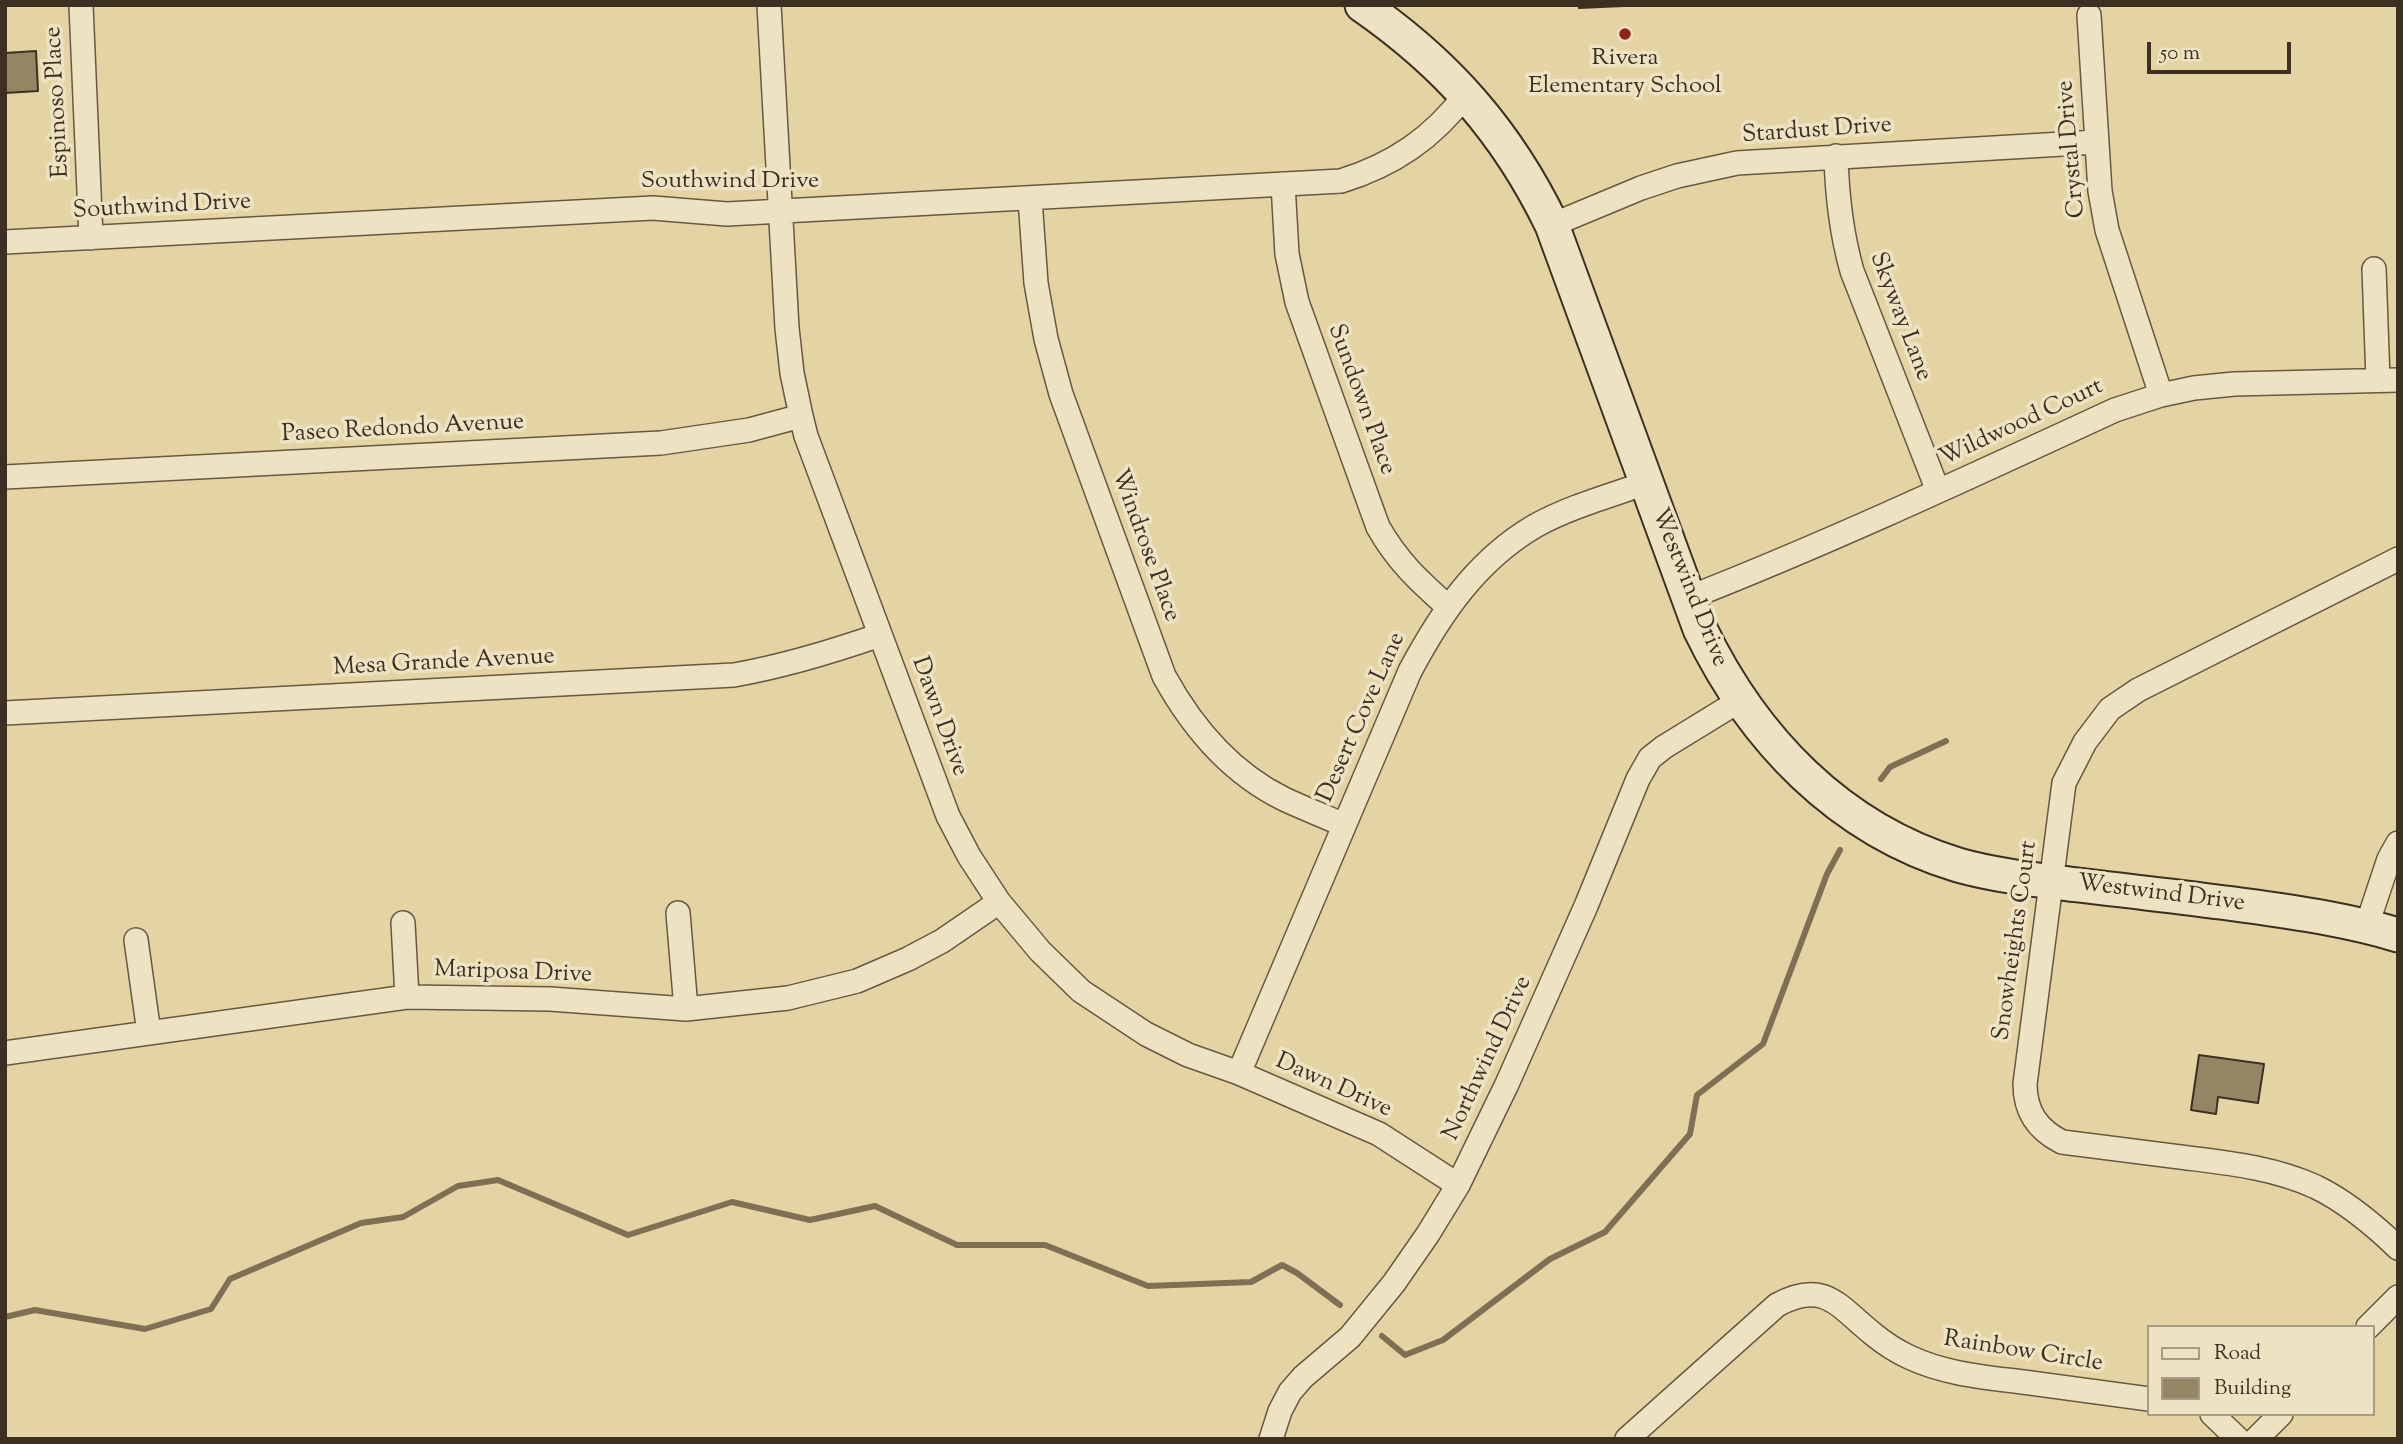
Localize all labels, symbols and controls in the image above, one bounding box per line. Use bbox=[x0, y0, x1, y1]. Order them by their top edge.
street label: Espinoso Place bbox=[41, 25, 77, 179]
marker: Rivera Elementary School bbox=[1617, 26, 1633, 42]
scale bar bbox=[2151, 28, 2294, 72]
text: 50 m bbox=[2160, 39, 2200, 69]
place label: Rivera Elementary School bbox=[1528, 46, 1722, 102]
street label: Crystal Drive bbox=[2053, 79, 2093, 219]
street label: Stardust Drive bbox=[1741, 112, 1893, 152]
street label: Southwind Drive bbox=[641, 169, 819, 197]
street label: Southwind Drive bbox=[72, 189, 252, 227]
street label: Skyway Lane bbox=[1861, 249, 1937, 385]
street label: Sundown Place bbox=[1319, 321, 1401, 479]
street label: Wildwood Court bbox=[1936, 374, 2108, 474]
street label: Paseo Redondo Avenue bbox=[281, 409, 525, 451]
street label: Windrose Place bbox=[1103, 466, 1185, 626]
street label: Westwind Drive bbox=[1643, 505, 1733, 671]
street label: Desert Cove Lane bbox=[1313, 629, 1413, 807]
street label: Mesa Grande Avenue bbox=[332, 644, 556, 684]
street label: Dawn Drive bbox=[903, 653, 973, 781]
street label: Snowheights Court bbox=[1989, 839, 2045, 1043]
street label: Westwind Drive bbox=[2076, 870, 2246, 920]
street label: Mariposa Drive bbox=[433, 957, 593, 991]
street label: Northwind Drive bbox=[1438, 972, 1540, 1146]
street label: Dawn Drive bbox=[1270, 1048, 1396, 1126]
legend bbox=[2148, 1325, 2375, 1416]
street label: Rainbow Circle bbox=[1941, 1326, 2105, 1380]
text: Road bbox=[2214, 1339, 2261, 1369]
text: Building bbox=[2214, 1374, 2291, 1404]

